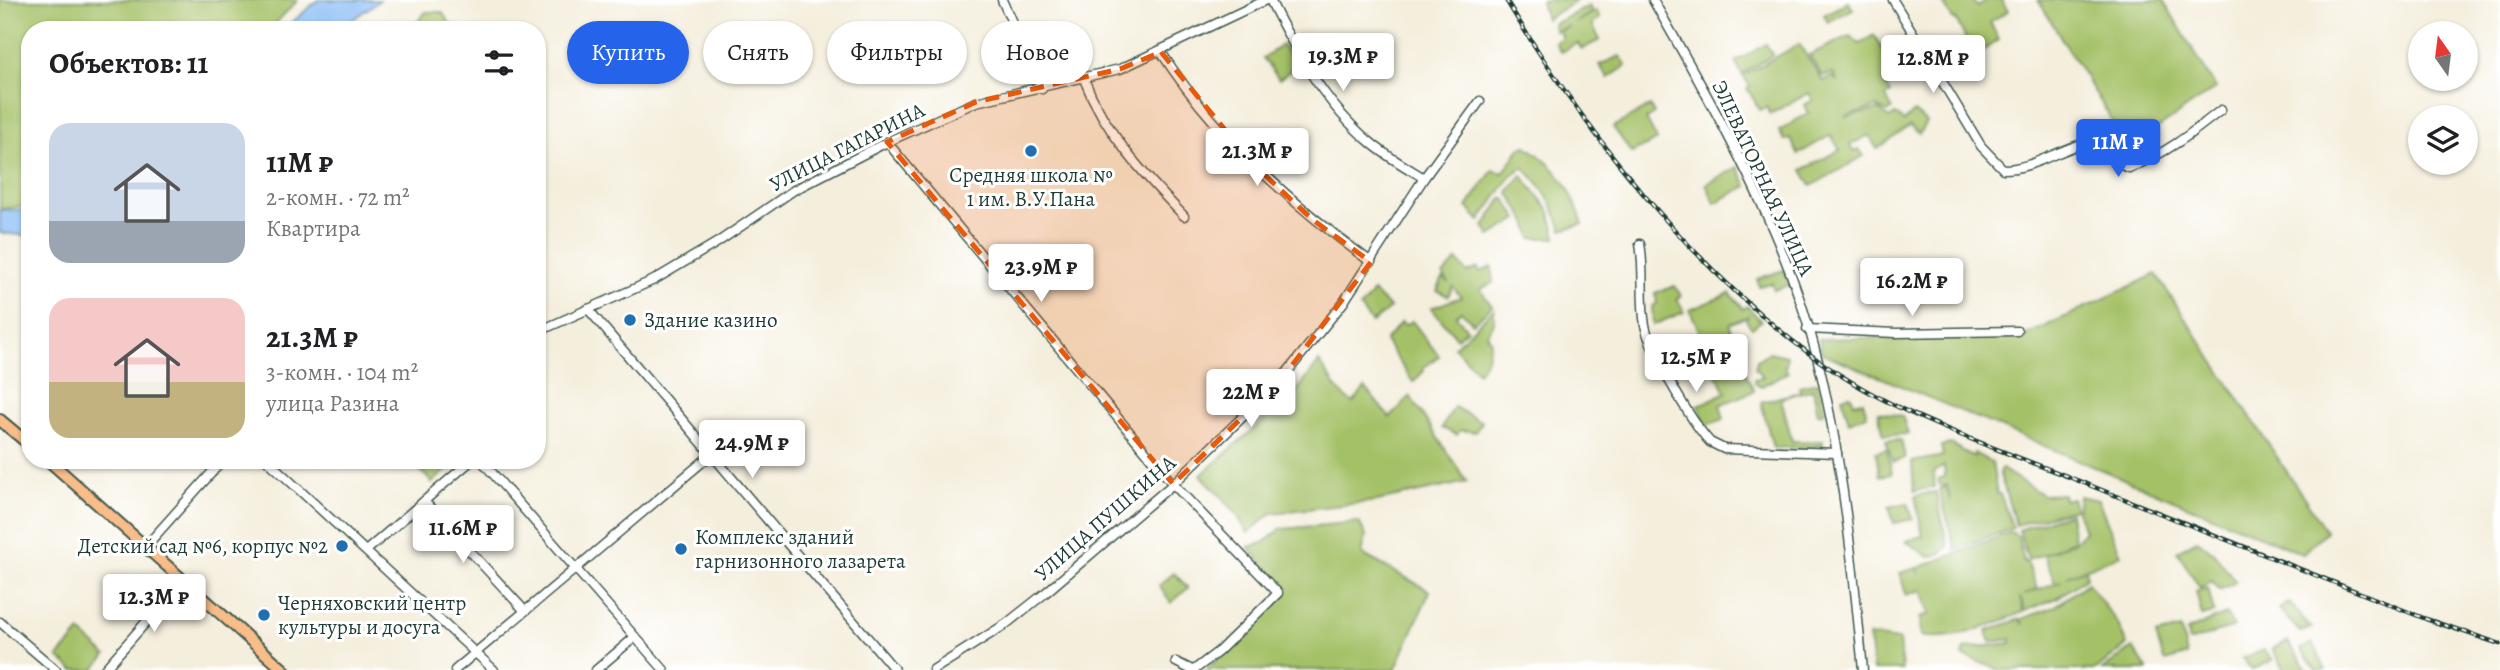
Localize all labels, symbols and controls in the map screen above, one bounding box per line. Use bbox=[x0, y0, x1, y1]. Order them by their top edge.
chip: Купить bbox=[567, 21, 689, 84]
chip: Снять bbox=[703, 21, 813, 84]
chip: Фильтры bbox=[827, 21, 967, 84]
chip: Новое bbox=[981, 21, 1093, 84]
north arrow bbox=[2408, 21, 2478, 91]
map controls bbox=[2408, 21, 2478, 175]
pin: 19.3M ₽ bbox=[1278, 34, 1408, 93]
pin: 12.8M ₽ bbox=[1868, 36, 1998, 95]
text: 19.3M ₽ bbox=[1308, 40, 1378, 71]
text: 12.8M ₽ bbox=[1897, 42, 1969, 73]
text: Объектов: 11 bbox=[49, 43, 208, 83]
icon: filters bbox=[480, 44, 518, 82]
street label: ЭЛЕВАТОРНАЯ УЛИЦА bbox=[1705, 76, 1821, 281]
street label: УЛИЦА ГАГАРИНА bbox=[765, 96, 930, 198]
button: layers bbox=[2408, 105, 2478, 175]
pin: 11M ₽ bbox=[2069, 120, 2167, 179]
text: 11M ₽ bbox=[2092, 126, 2144, 157]
pin: 21.3M ₽ bbox=[1192, 128, 1322, 188]
text: 21.3M ₽ bbox=[1222, 135, 1292, 166]
text: 11M ₽ bbox=[266, 142, 333, 182]
marker: Средняя школа № 1 им. В.У.Пана bbox=[1023, 143, 1039, 159]
icon: home bbox=[105, 151, 189, 235]
place label: Средняя школа № 1 им. В.У.Пана bbox=[949, 161, 1113, 213]
text: 2-комн. · 72 m² bbox=[266, 182, 410, 213]
text: Квартира bbox=[266, 213, 361, 244]
pin: 23.9M ₽ bbox=[976, 244, 1106, 304]
text: 23.9M ₽ bbox=[1004, 251, 1078, 282]
pin: 16.2M ₽ bbox=[1847, 258, 1977, 318]
text: 16.2M ₽ bbox=[1876, 265, 1948, 296]
place label: Здание казино bbox=[644, 306, 778, 334]
marker: Здание казино bbox=[622, 312, 638, 328]
text: 21.3M ₽ bbox=[266, 317, 358, 357]
icon: home bbox=[105, 326, 189, 410]
pin: 12.5M ₽ bbox=[1631, 334, 1761, 394]
text: 12.5M ₽ bbox=[1661, 341, 1731, 372]
text: 3-комн. · 104 m² bbox=[266, 357, 418, 388]
pin: 22M ₽ bbox=[1202, 370, 1300, 429]
text: 22M ₽ bbox=[1222, 376, 1280, 407]
text: улица Разина bbox=[266, 388, 399, 419]
pin: 24.9M ₽ bbox=[687, 420, 817, 480]
text: 24.9M ₽ bbox=[715, 427, 789, 458]
street label: УЛИЦА ПУШКИНА bbox=[1028, 448, 1182, 587]
pin: 11.6M ₽ bbox=[398, 505, 528, 565]
text: 11.6M ₽ bbox=[429, 512, 497, 543]
place label: Комплекс зданий гарнизонного лазарета bbox=[695, 523, 906, 575]
place label: Детский сад №6, корпус №2 bbox=[78, 532, 328, 560]
marker: Детский сад №6, корпус №2 bbox=[334, 538, 350, 554]
marker: Комплекс зданий гарнизонного лазарета bbox=[673, 541, 689, 557]
pin: 12.3M ₽ bbox=[89, 574, 219, 634]
text: 12.3M ₽ bbox=[119, 581, 189, 612]
place label: Черняховский центр культуры и досуга bbox=[278, 589, 466, 641]
marker: Черняховский центр культуры и досуга bbox=[256, 607, 272, 623]

